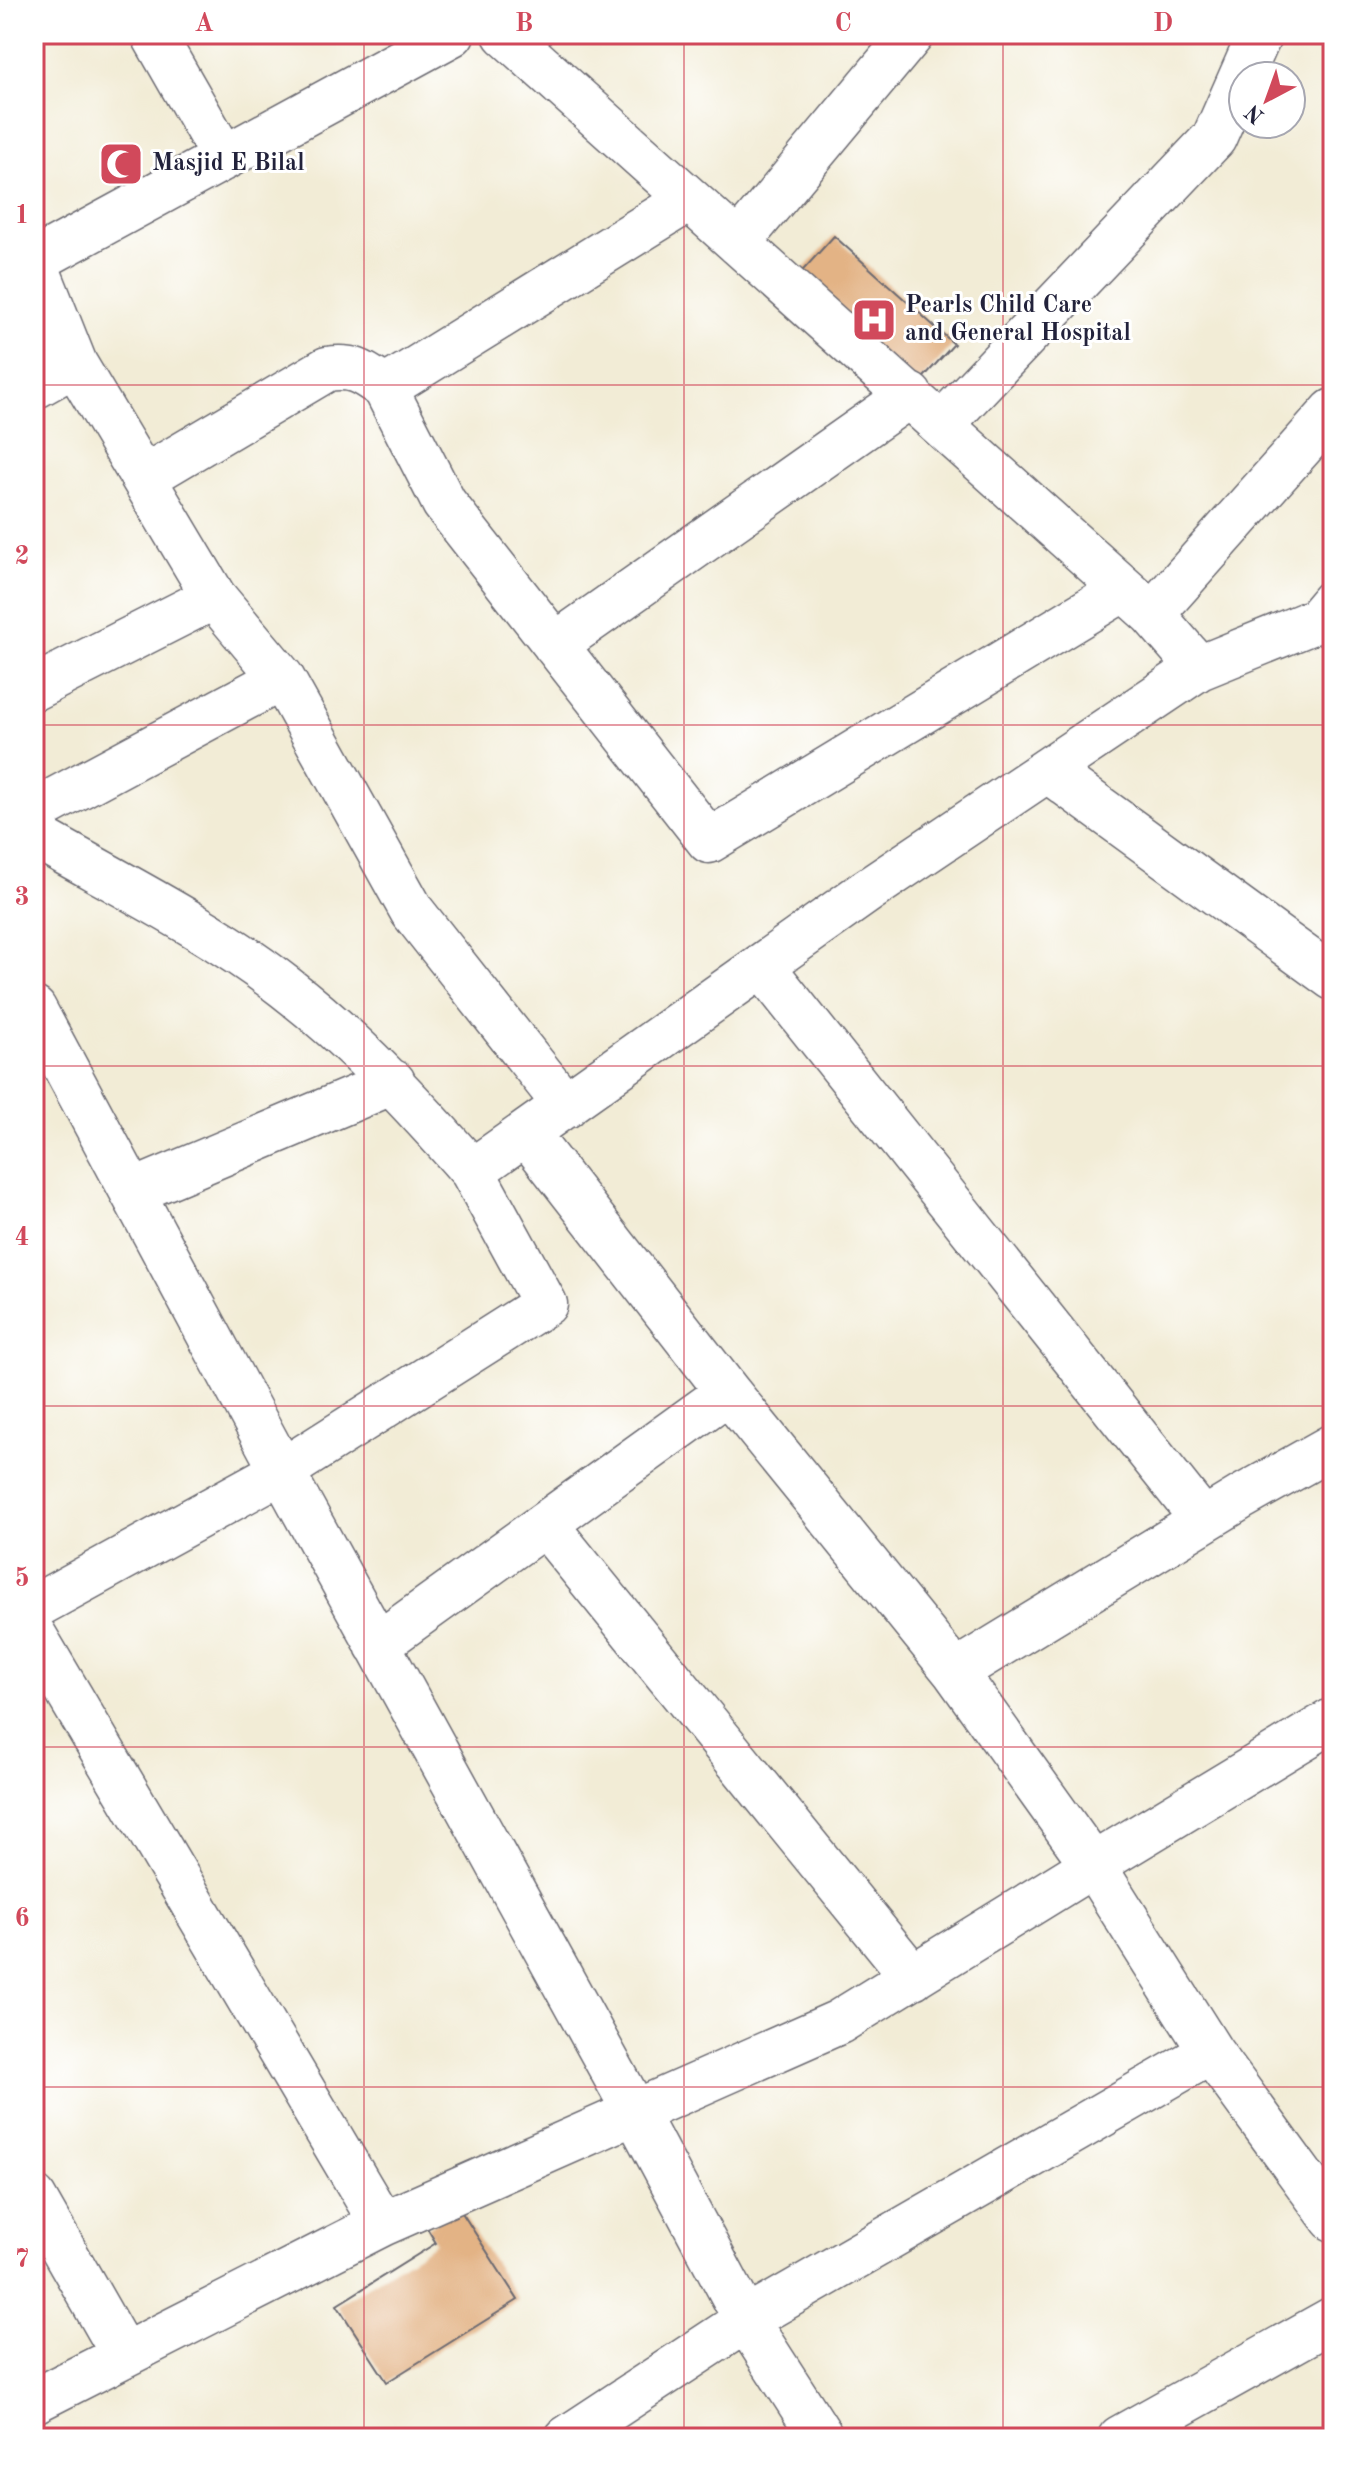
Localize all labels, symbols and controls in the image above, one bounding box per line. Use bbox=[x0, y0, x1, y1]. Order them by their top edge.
text: A bbox=[194, 11, 214, 37]
text: B bbox=[515, 11, 533, 37]
text: C bbox=[834, 11, 852, 37]
text: D bbox=[1153, 11, 1173, 37]
north arrow bbox=[1227, 60, 1307, 140]
text: N bbox=[1241, 100, 1269, 127]
mosque icon: Masjid E Bilal bbox=[97, 140, 145, 188]
place label: Masjid E Bilal bbox=[152, 152, 305, 176]
text: 1 bbox=[14, 203, 30, 229]
place label: Pearls Child Care and General Hospital bbox=[905, 294, 1131, 346]
hospital icon: Pearls Child Care and General Hospital bbox=[850, 296, 898, 344]
text: 2 bbox=[14, 544, 30, 570]
text: 3 bbox=[14, 885, 30, 911]
text: 4 bbox=[14, 1225, 30, 1251]
text: 5 bbox=[14, 1566, 30, 1592]
text: 6 bbox=[14, 1906, 30, 1932]
text: 7 bbox=[14, 2247, 30, 2273]

